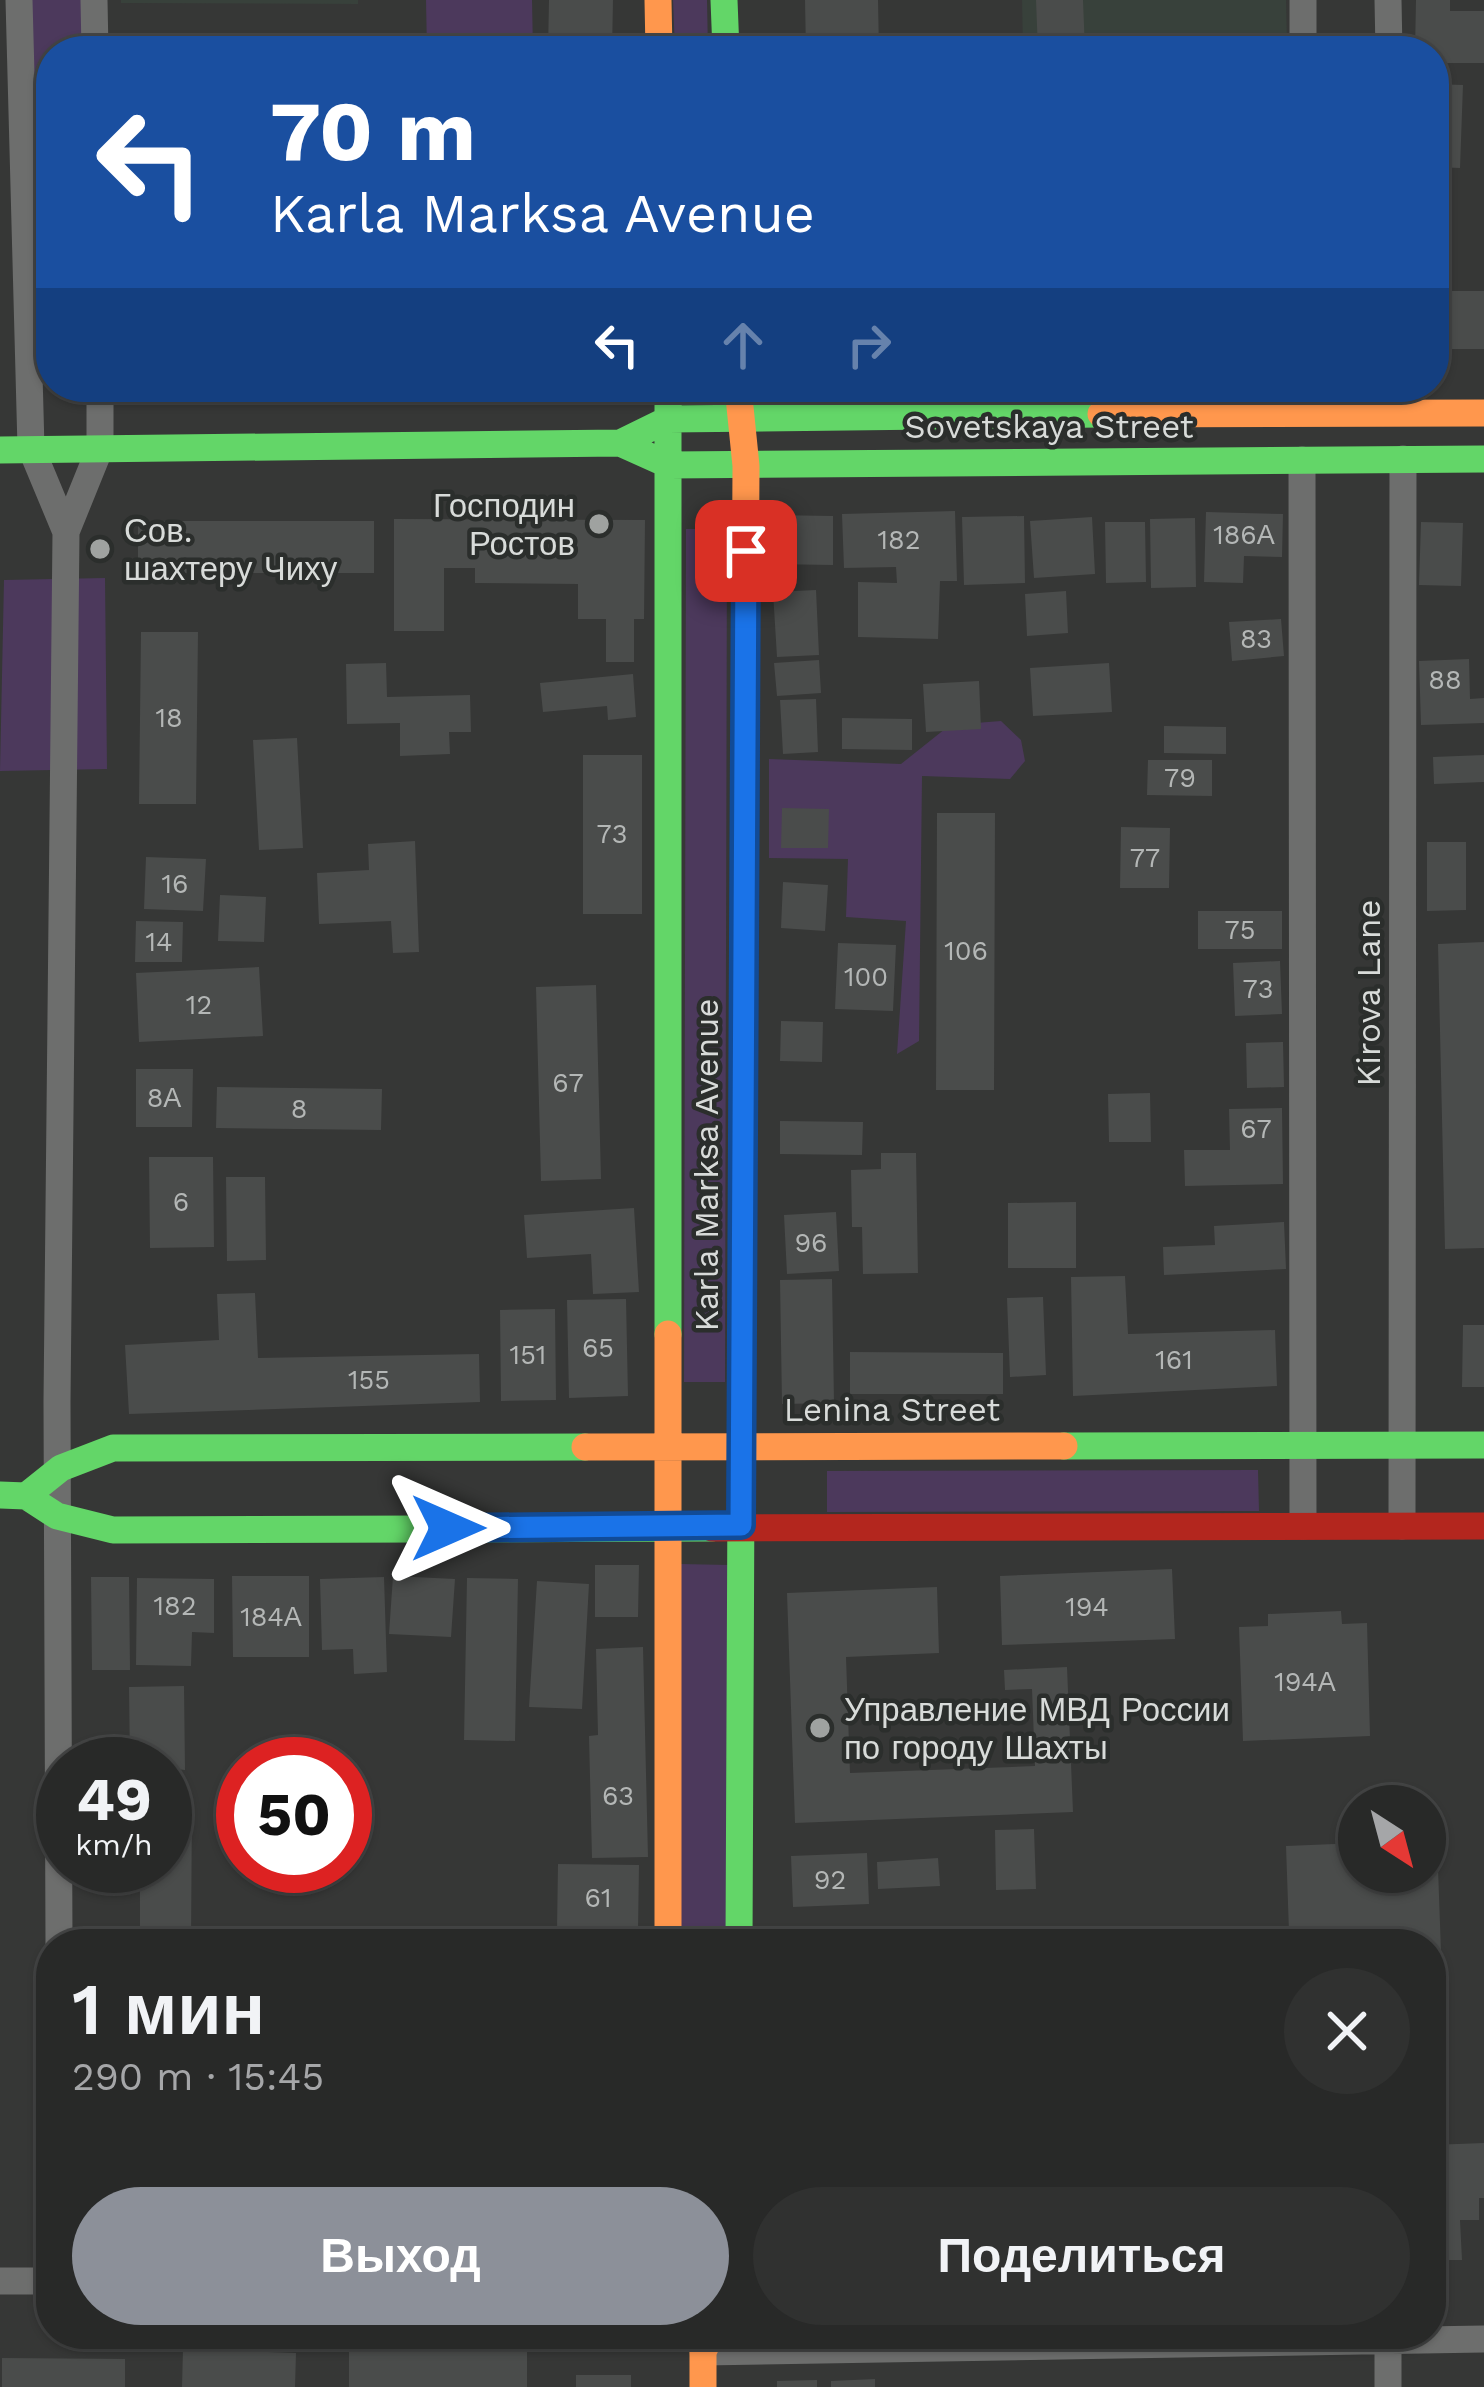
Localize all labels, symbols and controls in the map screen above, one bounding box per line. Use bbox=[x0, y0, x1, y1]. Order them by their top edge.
text: 70 m bbox=[270, 82, 476, 180]
icon: left bbox=[72, 84, 228, 240]
text: Karla Marksa Avenue bbox=[270, 182, 815, 245]
icon: left bbox=[584, 312, 650, 378]
icon: ahead bbox=[710, 312, 776, 378]
icon: right bbox=[836, 312, 902, 378]
street label: Sovetskaya Street bbox=[904, 407, 1194, 446]
place label: Господин Ростов bbox=[433, 486, 575, 563]
pin bbox=[695, 500, 797, 602]
place label: Сов. шахтеру Чиху bbox=[124, 511, 338, 588]
marker: Господин Ростов bbox=[586, 511, 612, 537]
icon: arrive bbox=[713, 518, 779, 584]
house number: 186А bbox=[1213, 519, 1275, 551]
house number: 182 bbox=[878, 524, 920, 556]
marker: Сов. шахтеру Чиху bbox=[87, 536, 113, 562]
house number: 83 bbox=[1240, 623, 1272, 655]
house number: 88 bbox=[1428, 664, 1462, 696]
house number: 18 bbox=[155, 702, 183, 734]
house number: 79 bbox=[1164, 762, 1196, 794]
house number: 73 bbox=[597, 818, 627, 850]
house number: 77 bbox=[1130, 842, 1160, 874]
house number: 16 bbox=[162, 868, 188, 900]
street label: Kirova Lane bbox=[1349, 900, 1388, 1086]
house number: 75 bbox=[1225, 914, 1255, 946]
house number: 14 bbox=[145, 926, 173, 958]
house number: 106 bbox=[944, 935, 988, 967]
house number: 100 bbox=[844, 961, 888, 993]
house number: 73 bbox=[1243, 973, 1273, 1005]
house number: 12 bbox=[186, 989, 212, 1021]
street label: Karla Marksa Avenue bbox=[687, 998, 726, 1332]
house number: 67 bbox=[552, 1067, 584, 1099]
house number: 8А bbox=[147, 1082, 181, 1114]
house number: 8 bbox=[291, 1093, 307, 1125]
house number: 67 bbox=[1240, 1113, 1272, 1145]
house number: 6 bbox=[173, 1186, 189, 1218]
house number: 96 bbox=[794, 1227, 828, 1259]
house number: 65 bbox=[582, 1332, 614, 1364]
house number: 151 bbox=[510, 1339, 546, 1371]
house number: 161 bbox=[1155, 1344, 1193, 1376]
house number: 155 bbox=[348, 1364, 390, 1396]
street label: Lenina Street bbox=[784, 1390, 1000, 1429]
position arrow bbox=[385, 1465, 511, 1591]
house number: 182 bbox=[154, 1590, 196, 1622]
house number: 194 bbox=[1065, 1591, 1109, 1623]
house number: 184А bbox=[240, 1601, 302, 1633]
house number: 194А bbox=[1274, 1666, 1336, 1698]
place label: Управление МВД России по городу Шахты bbox=[844, 1690, 1230, 1767]
marker: Управление МВД России по городу Шахты bbox=[807, 1715, 833, 1741]
speed limit sign: 50 bbox=[216, 1737, 372, 1893]
text: 49 bbox=[76, 1764, 152, 1835]
house number: 63 bbox=[602, 1780, 634, 1812]
north arrow bbox=[1338, 1785, 1446, 1893]
map controls bbox=[1338, 1785, 1446, 1893]
text: km/h bbox=[75, 1827, 153, 1862]
house number: 92 bbox=[814, 1864, 846, 1896]
house number: 61 bbox=[585, 1882, 611, 1914]
text: 1 мин bbox=[72, 1967, 265, 2051]
button: close bbox=[1284, 1968, 1410, 2094]
text: 290 m · 15:45 bbox=[72, 2054, 324, 2099]
button: Выход bbox=[72, 2187, 729, 2325]
button: Поделиться bbox=[753, 2187, 1410, 2325]

